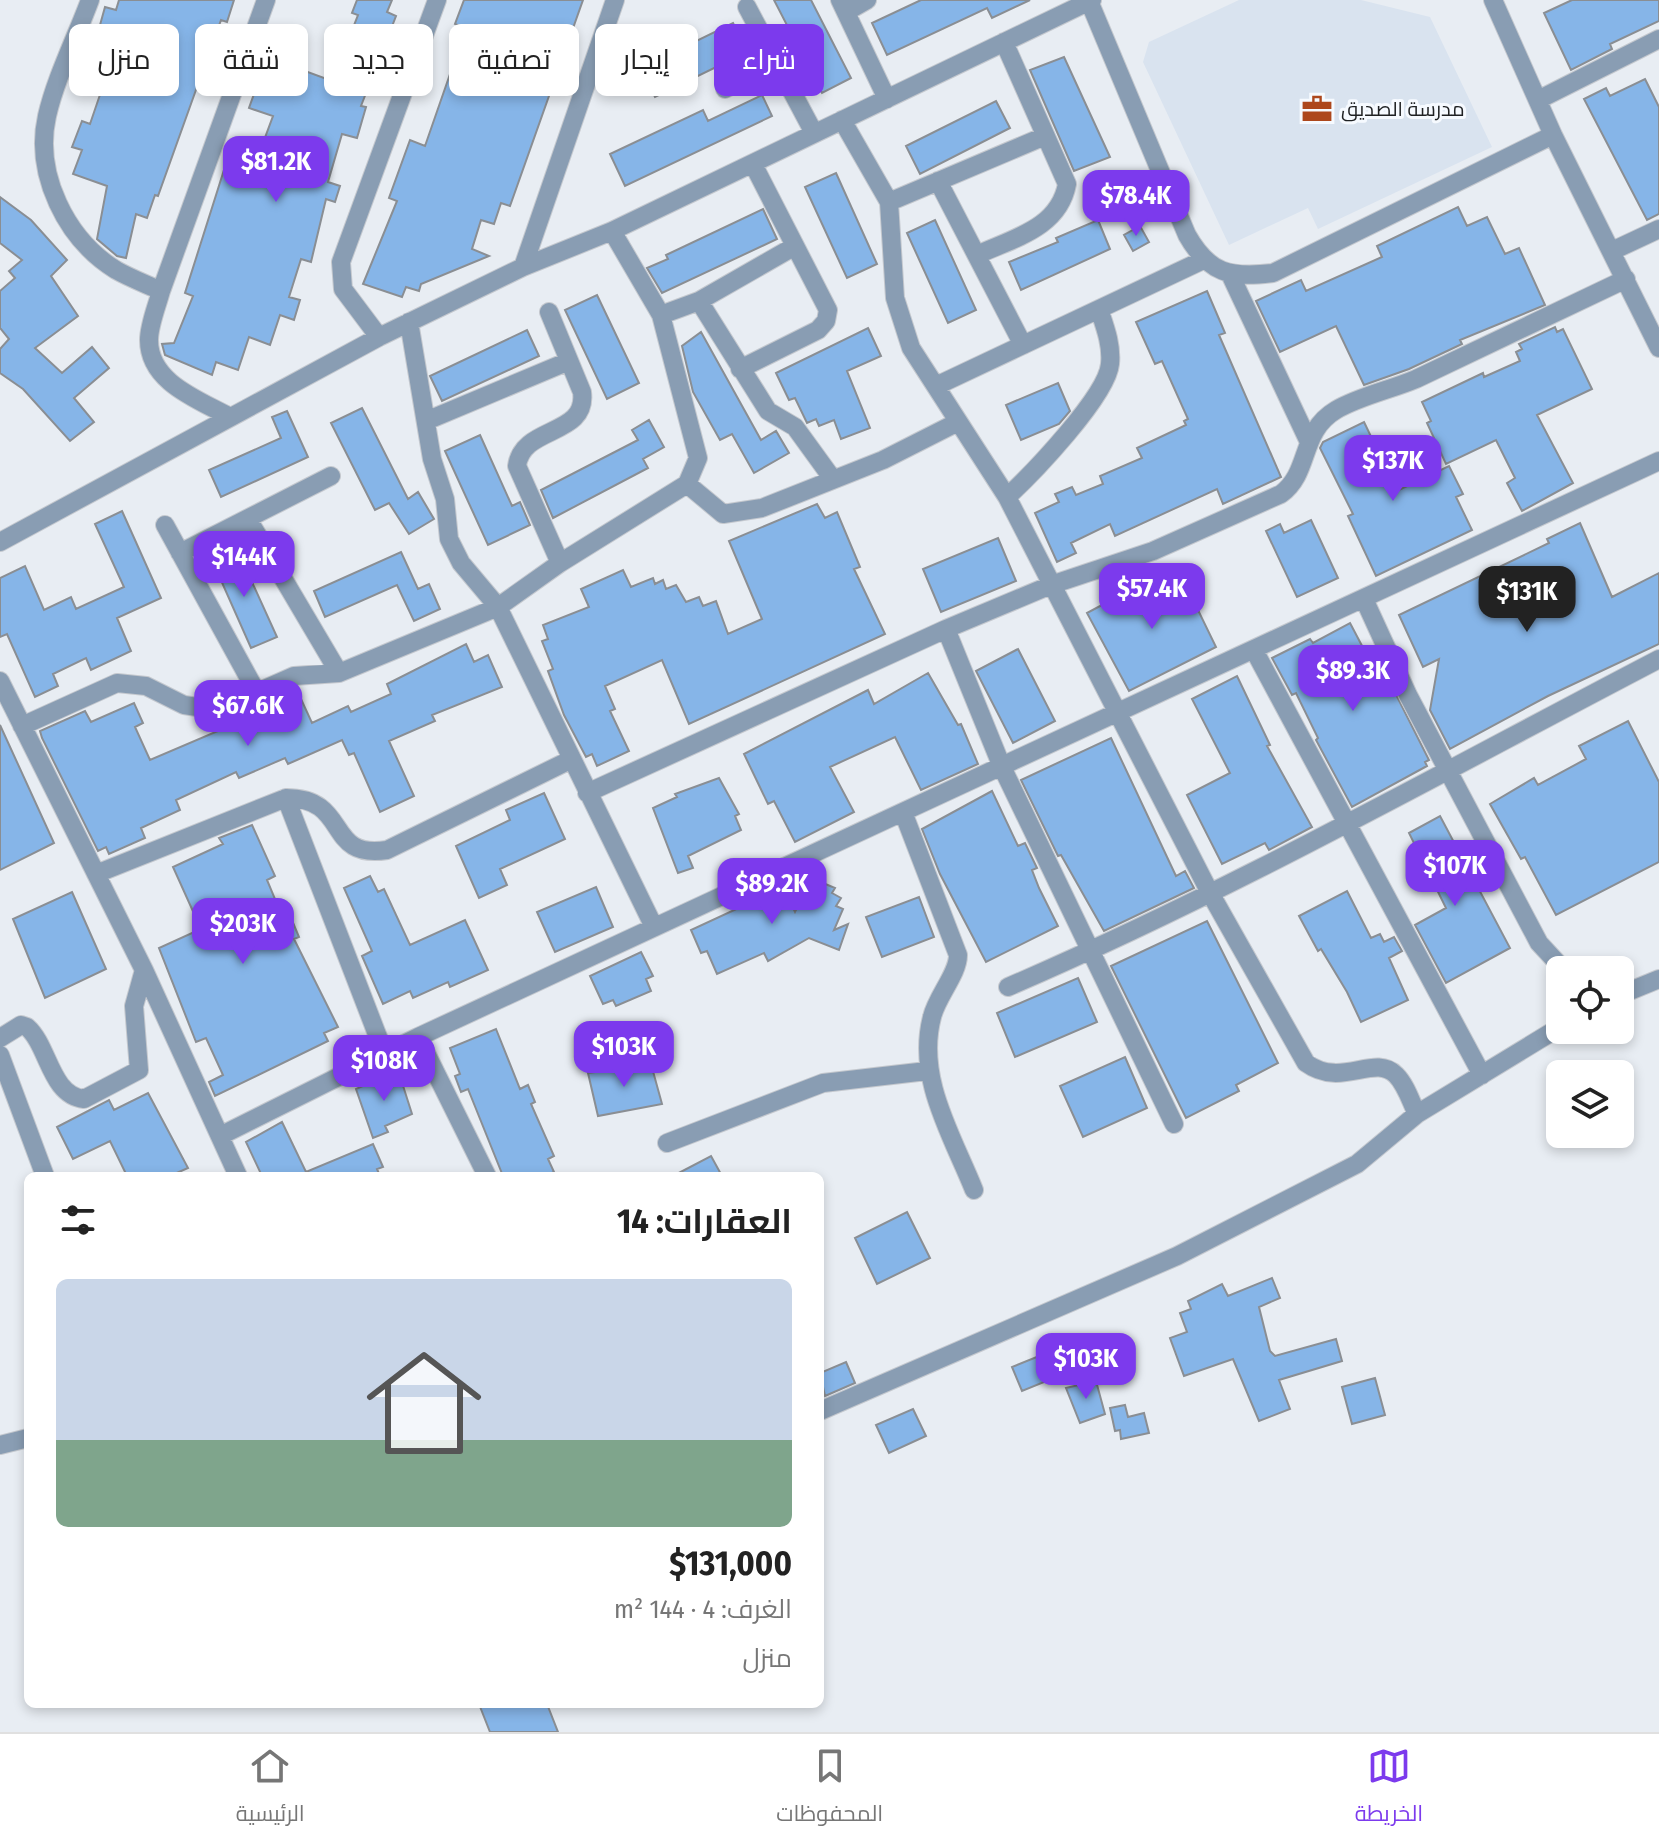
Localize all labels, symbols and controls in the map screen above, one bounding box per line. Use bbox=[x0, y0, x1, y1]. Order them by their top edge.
chip: منزل bbox=[69, 24, 179, 96]
chip: شقة bbox=[195, 24, 308, 96]
chip: جديد bbox=[324, 24, 433, 96]
chip: تصفية bbox=[449, 24, 579, 96]
chip: إيجار bbox=[595, 24, 698, 96]
chip: شراء bbox=[714, 24, 824, 96]
office icon: مدرسة الصديق bbox=[1300, 92, 1334, 126]
place label: مدرسة الصديق bbox=[1341, 97, 1464, 122]
pin: $81.2K bbox=[211, 136, 341, 204]
text: $81.2K bbox=[241, 146, 311, 177]
pin: $78.4K bbox=[1071, 170, 1201, 238]
text: $78.4K bbox=[1101, 180, 1171, 211]
pin: $137K bbox=[1337, 435, 1449, 503]
text: $137K bbox=[1362, 445, 1424, 476]
pin: $144K bbox=[188, 531, 300, 599]
text: $144K bbox=[212, 541, 276, 572]
pin: $57.4K bbox=[1087, 563, 1217, 631]
pin: $131K bbox=[1471, 566, 1583, 634]
text: $57.4K bbox=[1117, 573, 1187, 604]
text: $131K bbox=[1497, 576, 1557, 607]
pin: $89.3K bbox=[1288, 645, 1418, 713]
text: $89.3K bbox=[1316, 655, 1390, 686]
pin: $67.6K bbox=[183, 680, 313, 748]
text: $67.6K bbox=[212, 690, 284, 721]
pin: $107K bbox=[1399, 840, 1511, 908]
text: $107K bbox=[1424, 850, 1486, 881]
pin: $89.2K bbox=[707, 858, 837, 926]
text: $89.2K bbox=[736, 868, 808, 899]
pin: $203K bbox=[187, 898, 299, 966]
text: $203K bbox=[210, 908, 276, 939]
map controls bbox=[1546, 956, 1634, 1148]
button: locate bbox=[1546, 956, 1634, 1044]
pin: $103K bbox=[568, 1021, 680, 1089]
text: $103K bbox=[592, 1031, 656, 1062]
pin: $108K bbox=[328, 1035, 440, 1103]
text: $108K bbox=[351, 1045, 417, 1076]
button: layers bbox=[1546, 1060, 1634, 1148]
icon: filters bbox=[56, 1198, 100, 1242]
text: العقارات: 14 bbox=[617, 1201, 792, 1242]
icon: home bbox=[352, 1331, 496, 1475]
pin: $103K bbox=[1030, 1333, 1142, 1401]
text: $103K bbox=[1054, 1343, 1118, 1374]
text: $131,000 bbox=[669, 1543, 792, 1584]
text: الغرف: 4 · 144 m² bbox=[614, 1594, 792, 1625]
text: منزل bbox=[743, 1643, 792, 1674]
tab: الرئيسية bbox=[236, 1744, 305, 1834]
tab: المحفوظات bbox=[776, 1744, 883, 1834]
tab: الخريطة bbox=[1355, 1744, 1423, 1834]

